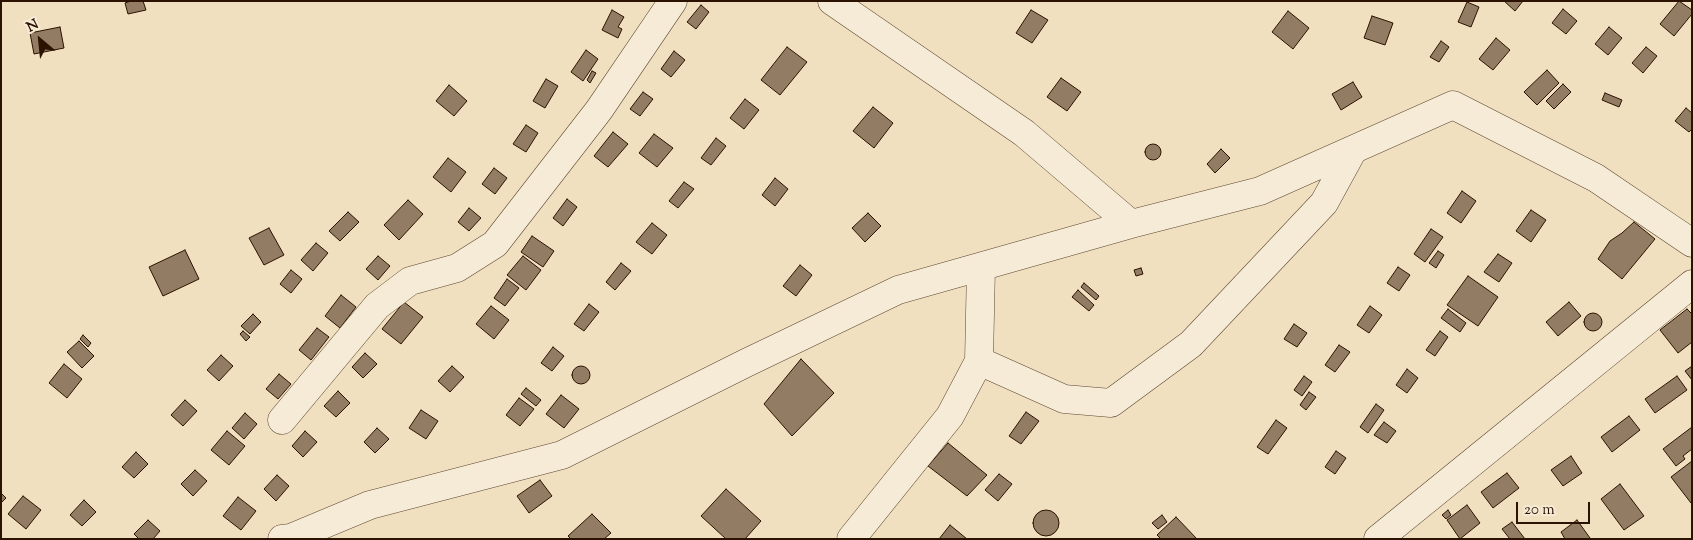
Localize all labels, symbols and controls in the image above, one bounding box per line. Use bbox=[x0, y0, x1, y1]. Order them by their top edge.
north arrow bbox=[15, 15, 65, 65]
text: N bbox=[23, 15, 43, 38]
scale bar bbox=[1518, 492, 1592, 524]
text: 20 m bbox=[1524, 500, 1555, 521]

